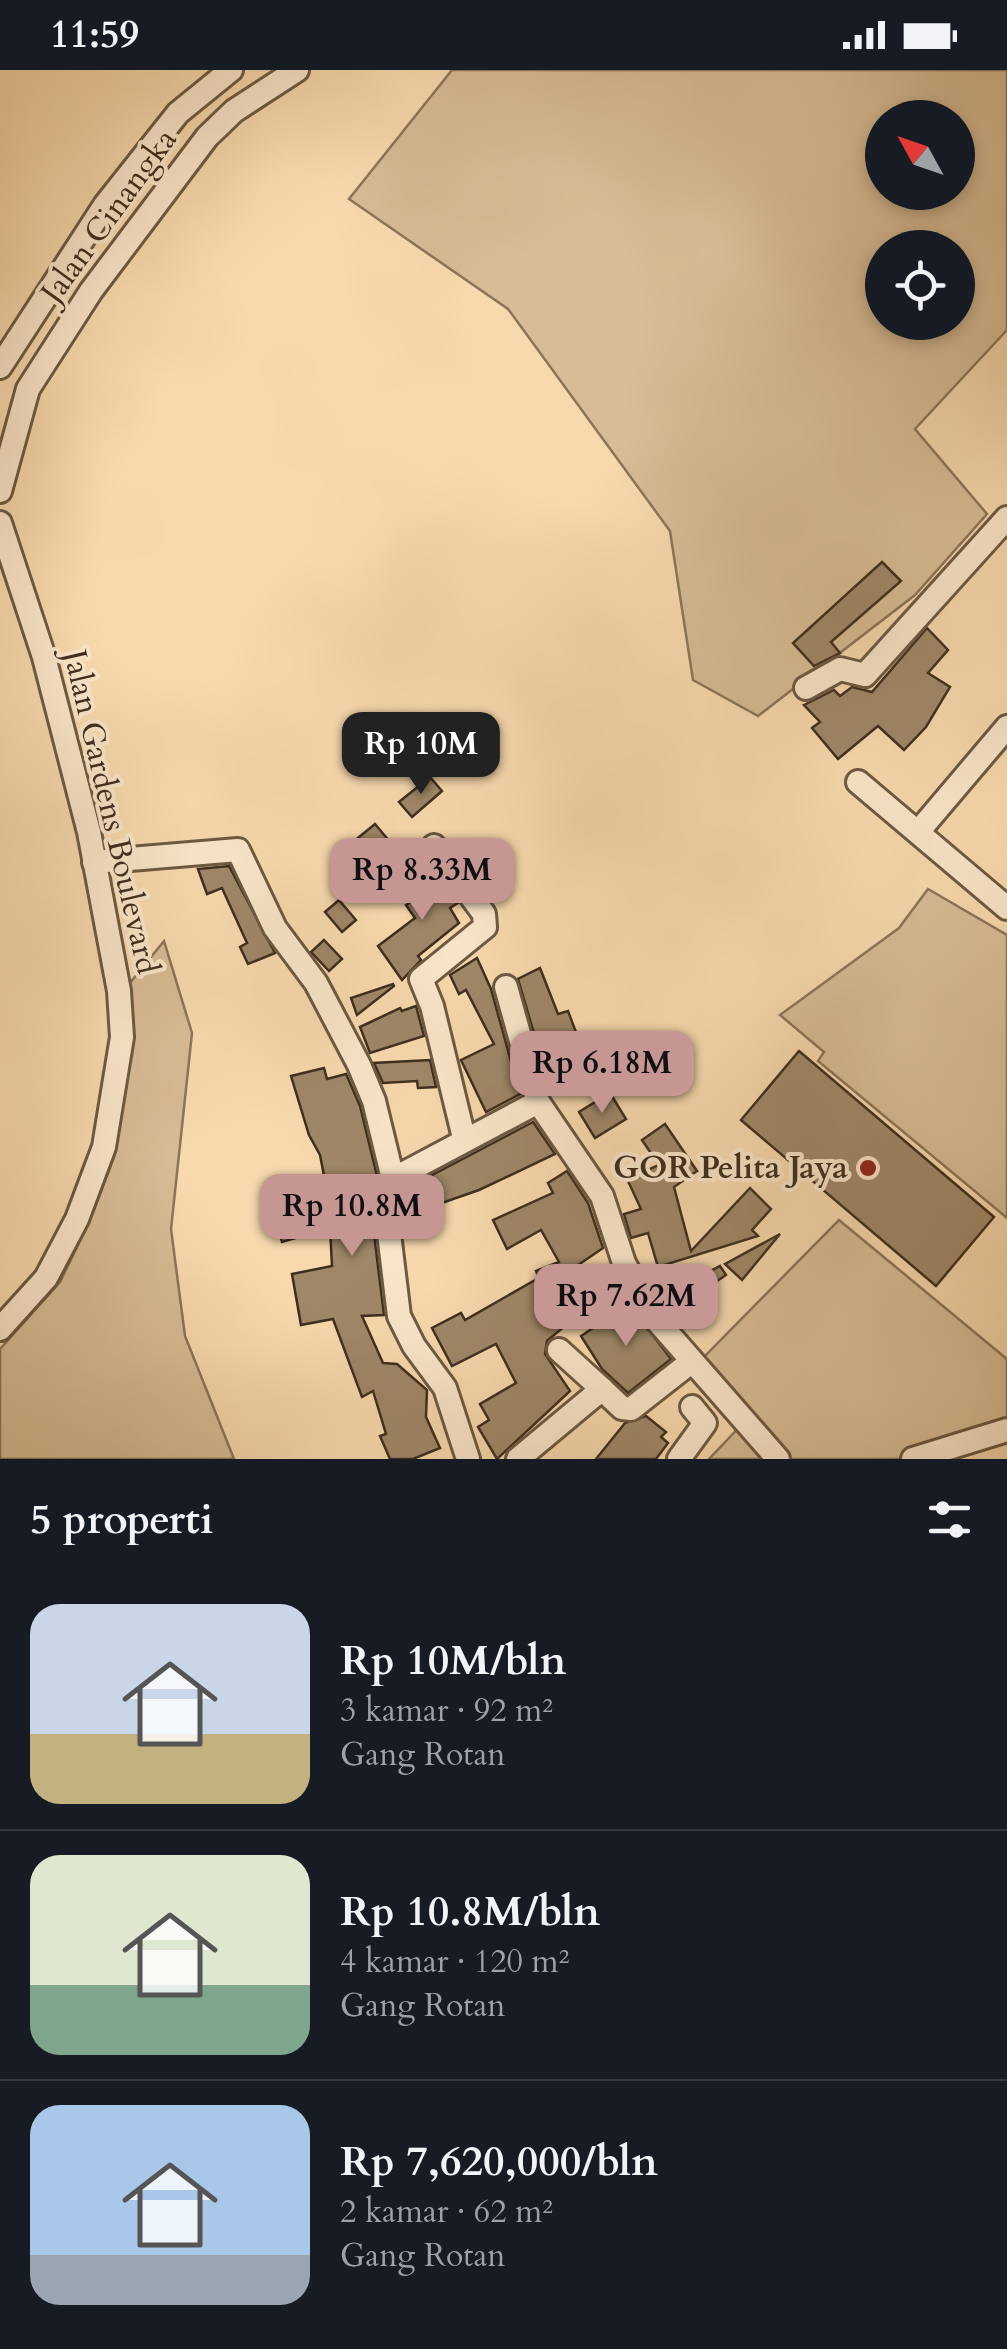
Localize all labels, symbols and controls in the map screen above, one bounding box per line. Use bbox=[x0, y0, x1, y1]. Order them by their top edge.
text: 11:59 bbox=[50, 9, 139, 61]
north arrow bbox=[865, 100, 975, 210]
map controls bbox=[865, 100, 975, 340]
street label: Jalan Cinangka bbox=[28, 120, 187, 315]
button: locate bbox=[865, 230, 975, 340]
street label: Jalan Gardens Boulevard bbox=[51, 642, 170, 978]
pin: Rp 10M bbox=[340, 712, 502, 797]
text: Rp 10M bbox=[364, 722, 478, 766]
pin: Rp 8.33M bbox=[319, 838, 525, 923]
text: Rp 8.33M bbox=[352, 848, 492, 892]
pin: Rp 6.18M bbox=[499, 1031, 705, 1116]
text: Rp 6.18M bbox=[532, 1041, 672, 1085]
place label: GOR Pelita Jaya bbox=[613, 1146, 848, 1190]
marker: GOR Pelita Jaya bbox=[857, 1157, 879, 1179]
pin: Rp 10.8M bbox=[249, 1174, 455, 1259]
text: Rp 10.8M bbox=[282, 1184, 422, 1228]
pin: Rp 7.62M bbox=[523, 1264, 729, 1349]
text: Rp 7.62M bbox=[556, 1274, 696, 1318]
text: 5 properti bbox=[30, 1491, 213, 1548]
icon: filters bbox=[922, 1492, 977, 1547]
text: Rp 10M/bln bbox=[340, 1632, 567, 1689]
icon: home bbox=[110, 1644, 230, 1764]
text: 3 kamar · 92 m² bbox=[340, 1689, 553, 1733]
text: Gang Rotan bbox=[340, 1733, 505, 1777]
text: Rp 10.8M/bln bbox=[340, 1883, 600, 1940]
icon: home bbox=[110, 1895, 230, 2015]
text: 4 kamar · 120 m² bbox=[340, 1940, 569, 1984]
text: Gang Rotan bbox=[340, 1984, 505, 2028]
text: Rp 7,620,000/bln bbox=[340, 2133, 658, 2190]
icon: home bbox=[110, 2145, 230, 2265]
text: 2 kamar · 62 m² bbox=[340, 2190, 553, 2234]
text: Gang Rotan bbox=[340, 2234, 505, 2278]

